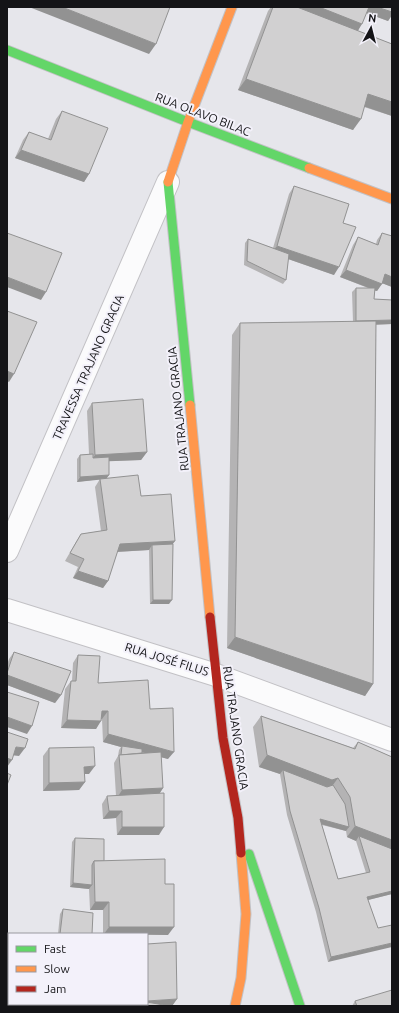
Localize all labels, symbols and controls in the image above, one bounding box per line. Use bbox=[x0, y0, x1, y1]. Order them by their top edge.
north arrow bbox=[351, 8, 391, 48]
text: N bbox=[367, 12, 377, 25]
street label: RUA OLAVO BILAC bbox=[154, 90, 253, 138]
street label: TRAVESSA TRAJANO GRACIA bbox=[50, 292, 126, 442]
street label: RUA TRAJANO GRACIA bbox=[165, 346, 191, 472]
street label: RUA JOSÉ FILUS bbox=[123, 640, 211, 678]
street label: RUA TRAJANO GRACIA bbox=[221, 665, 251, 791]
legend bbox=[8, 933, 148, 1005]
text: Fast bbox=[44, 942, 66, 955]
text: Slow bbox=[44, 962, 70, 975]
text: Jam bbox=[44, 982, 66, 995]

